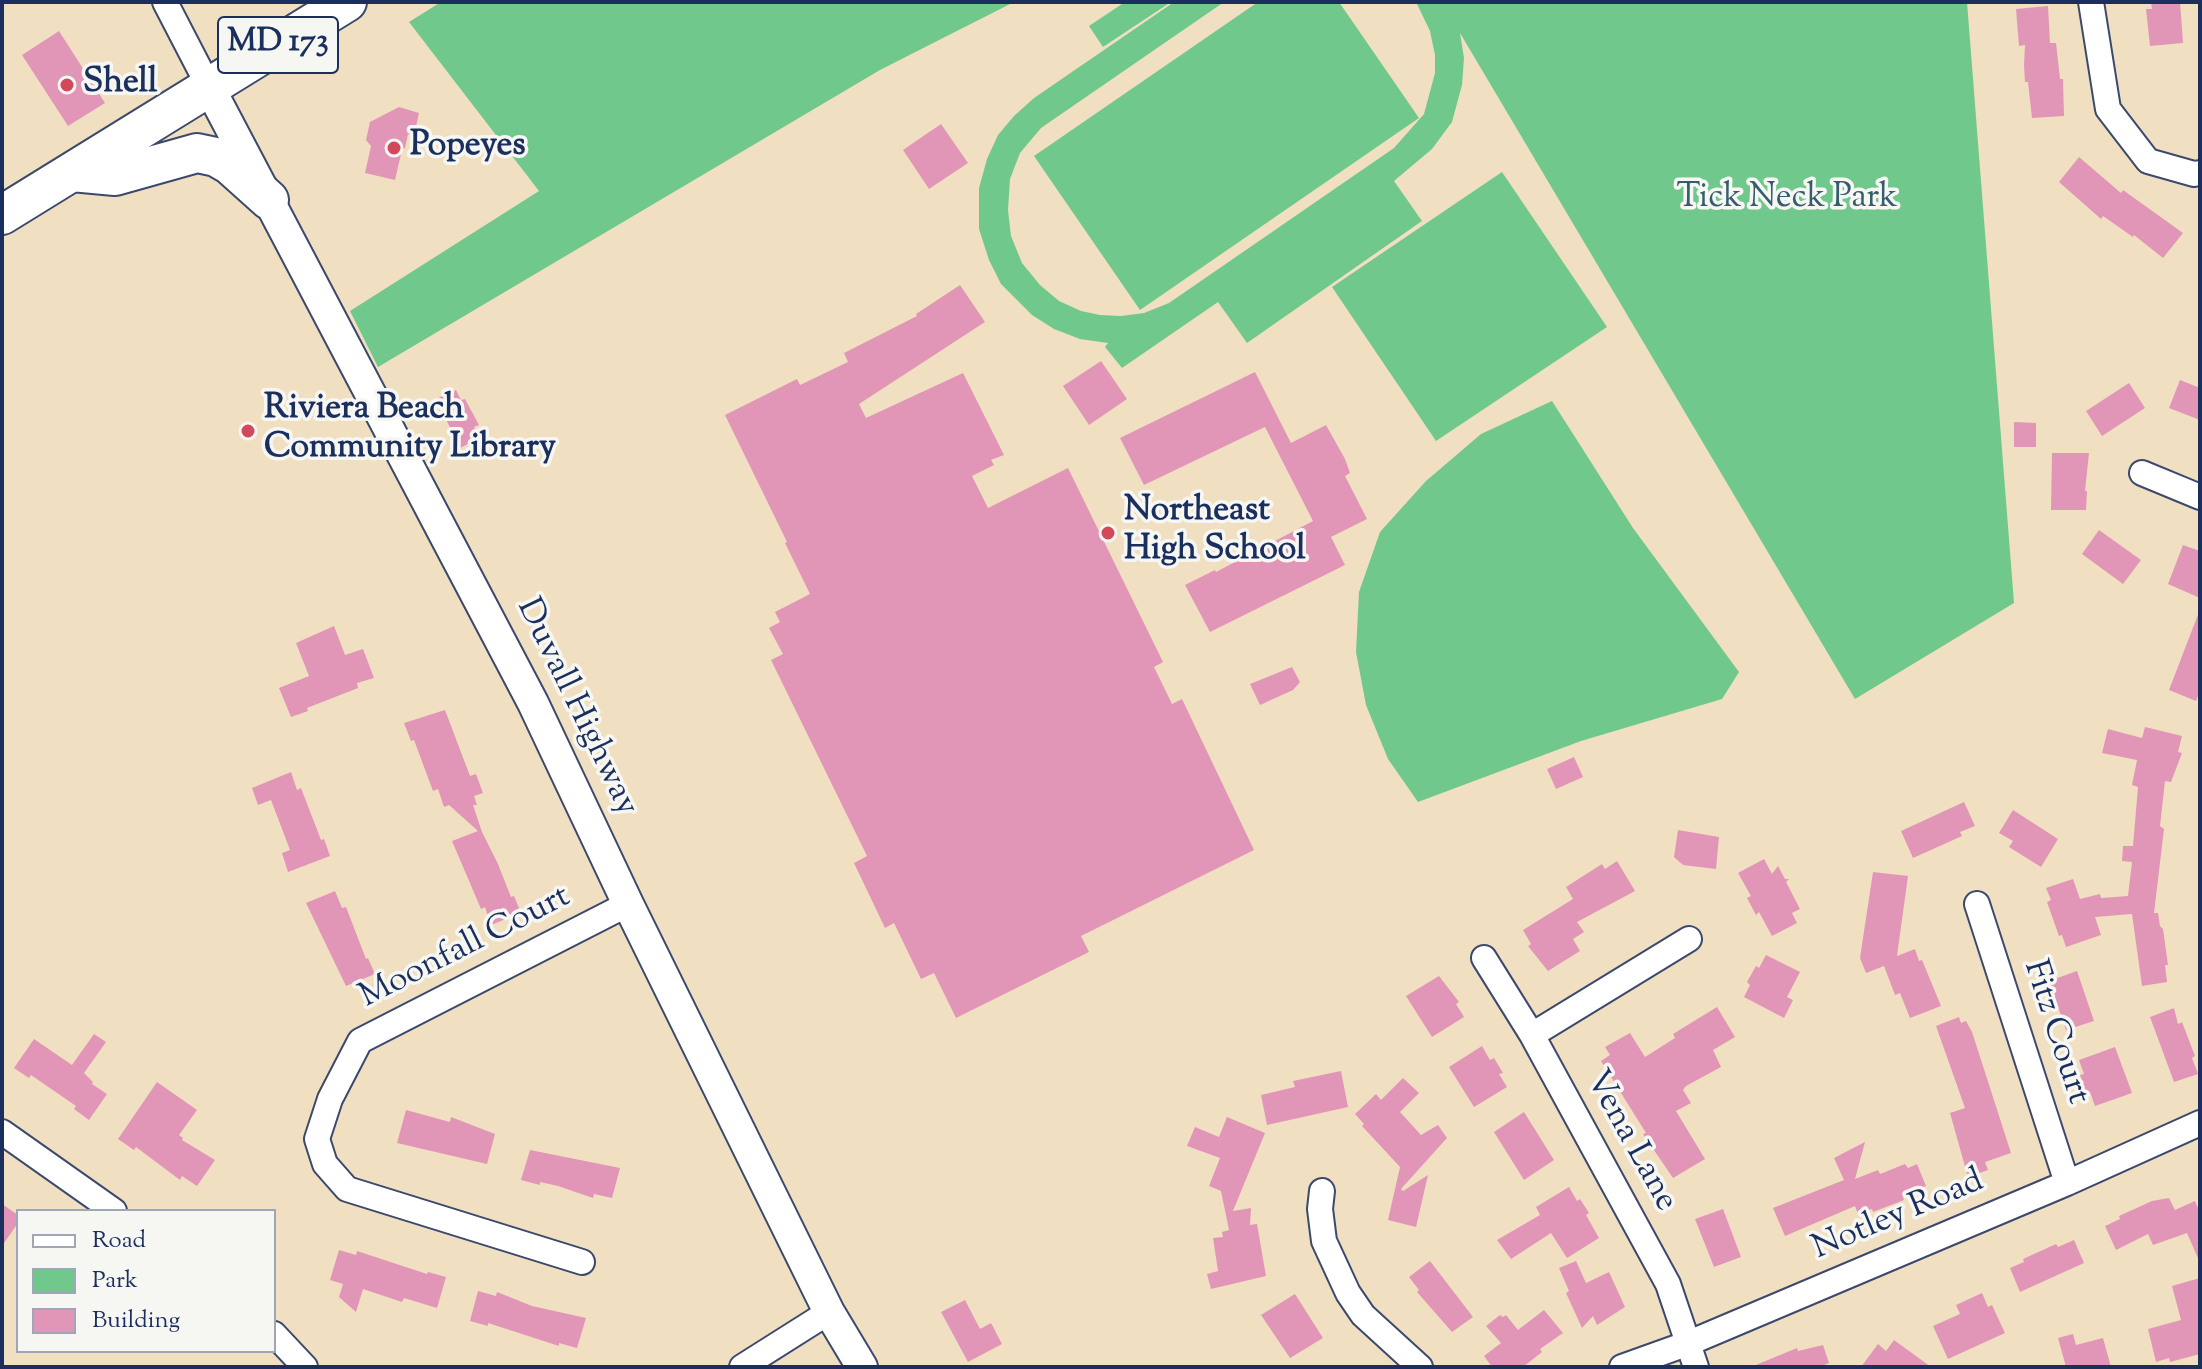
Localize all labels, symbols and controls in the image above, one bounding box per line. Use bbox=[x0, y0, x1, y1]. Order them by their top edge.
road number: MD 173 bbox=[218, 17, 338, 73]
place label: Shell bbox=[83, 65, 158, 105]
marker: Shell bbox=[58, 76, 76, 94]
place label: Popeyes bbox=[410, 128, 526, 168]
marker: Popeyes bbox=[385, 139, 403, 157]
park label: Tick Neck Park bbox=[1676, 180, 1898, 220]
place label: Riviera Beach Community Library bbox=[264, 391, 556, 470]
marker: Riviera Beach Community Library bbox=[239, 422, 257, 440]
place label: Northeast High School bbox=[1124, 493, 1306, 572]
marker: Northeast High School bbox=[1099, 524, 1117, 542]
street label: Duvall Highway bbox=[505, 593, 645, 823]
street label: Moonfall Court bbox=[354, 878, 578, 1020]
street label: Fitz Court bbox=[2012, 956, 2096, 1110]
street label: Vena Lane bbox=[1574, 1064, 1684, 1220]
street label: Notley Road bbox=[1807, 1163, 1991, 1271]
legend bbox=[16, 1209, 276, 1353]
text: Road bbox=[92, 1224, 146, 1258]
text: Park bbox=[92, 1264, 138, 1298]
text: Building bbox=[92, 1304, 180, 1338]

